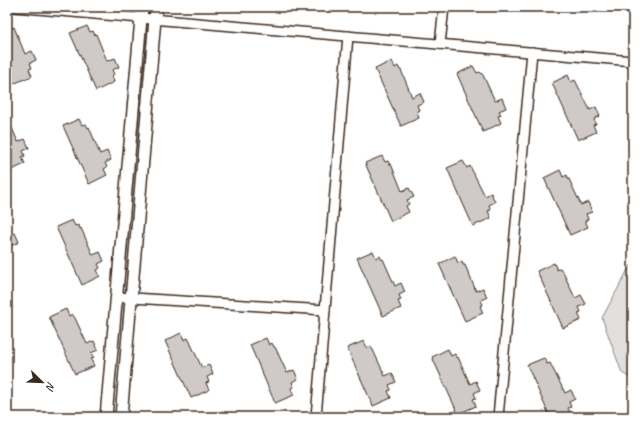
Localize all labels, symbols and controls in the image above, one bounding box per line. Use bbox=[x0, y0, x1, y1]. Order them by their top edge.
north arrow bbox=[22, 362, 62, 402]
text: N bbox=[43, 380, 59, 394]

